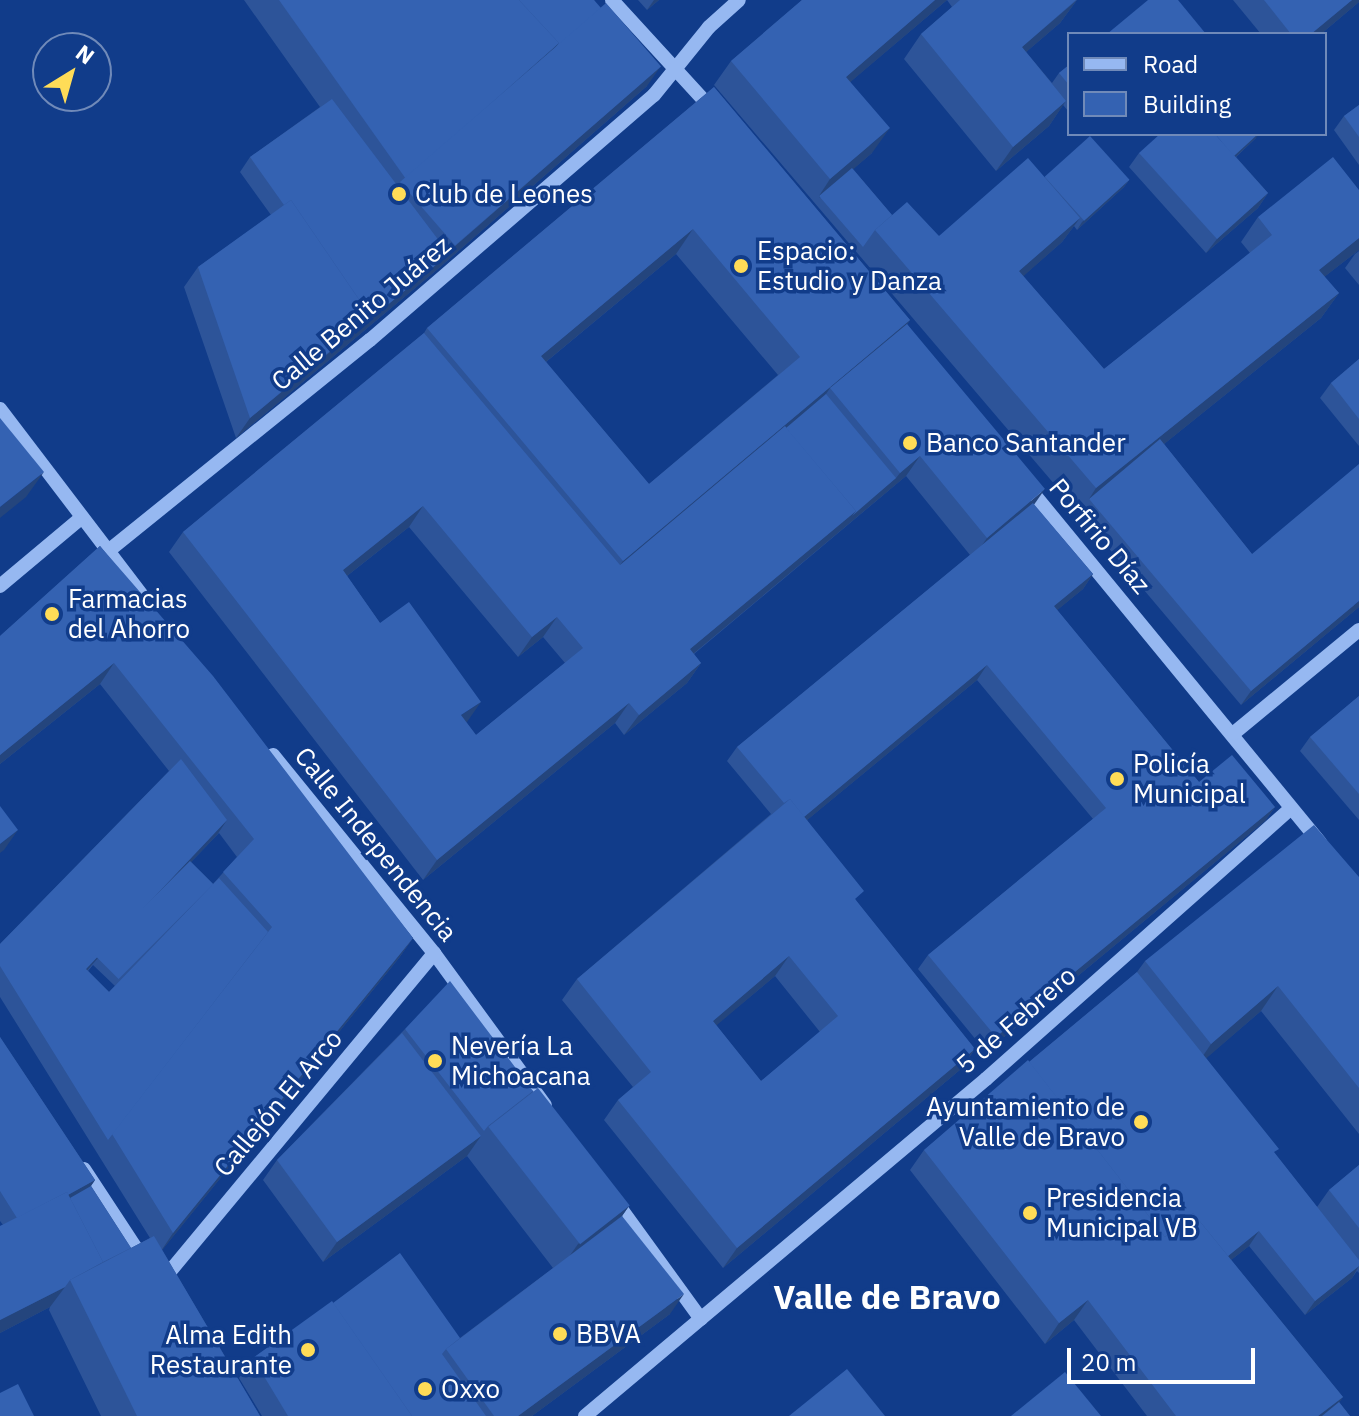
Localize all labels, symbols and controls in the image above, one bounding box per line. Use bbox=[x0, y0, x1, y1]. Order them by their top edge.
north arrow bbox=[32, 32, 112, 112]
legend bbox=[1067, 32, 1327, 136]
text: N bbox=[70, 38, 101, 70]
text: Road bbox=[1143, 48, 1198, 80]
text: Building bbox=[1143, 88, 1231, 120]
place label: Club de Leones bbox=[415, 178, 593, 210]
marker: Club de Leones bbox=[390, 185, 408, 203]
street label: Calle Benito Juárez bbox=[265, 229, 457, 397]
place label: Espacio: Estudio y Danza bbox=[757, 235, 942, 296]
marker: Espacio: Estudio y Danza bbox=[732, 257, 750, 275]
place label: Banco Santander bbox=[926, 427, 1126, 459]
marker: Banco Santander bbox=[901, 434, 919, 452]
street label: Porfirio Díaz bbox=[1043, 472, 1157, 600]
place label: Farmacias del Ahorro bbox=[68, 583, 190, 644]
marker: Farmacias del Ahorro bbox=[43, 605, 61, 623]
street label: Calle Independencia bbox=[288, 741, 464, 947]
place label: Policía Municipal bbox=[1133, 748, 1246, 810]
marker: Policía Municipal bbox=[1108, 770, 1126, 788]
street label: 5 de Febrero bbox=[950, 960, 1082, 1080]
street label: Callejón El Arco bbox=[207, 1023, 349, 1183]
place label: Nevería La Michoacana bbox=[451, 1030, 591, 1092]
marker: Nevería La Michoacana bbox=[426, 1052, 444, 1070]
place label: Ayuntamiento de Valle de Bravo bbox=[926, 1091, 1125, 1152]
marker: Ayuntamiento de Valle de Bravo bbox=[1132, 1113, 1150, 1131]
place label: Presidencia Municipal VB bbox=[1046, 1182, 1198, 1244]
marker: Presidencia Municipal VB bbox=[1021, 1204, 1039, 1222]
district label: Valle de Bravo bbox=[773, 1277, 1001, 1317]
place label: BBVA bbox=[576, 1318, 641, 1350]
place label: Alma Edith Restaurante bbox=[150, 1319, 292, 1380]
marker: BBVA bbox=[551, 1325, 569, 1343]
scale bar bbox=[1071, 1332, 1259, 1382]
marker: Alma Edith Restaurante bbox=[299, 1341, 317, 1359]
text: 20 m bbox=[1081, 1346, 1136, 1378]
place label: Oxxo bbox=[441, 1373, 500, 1405]
marker: Oxxo bbox=[416, 1380, 434, 1398]

